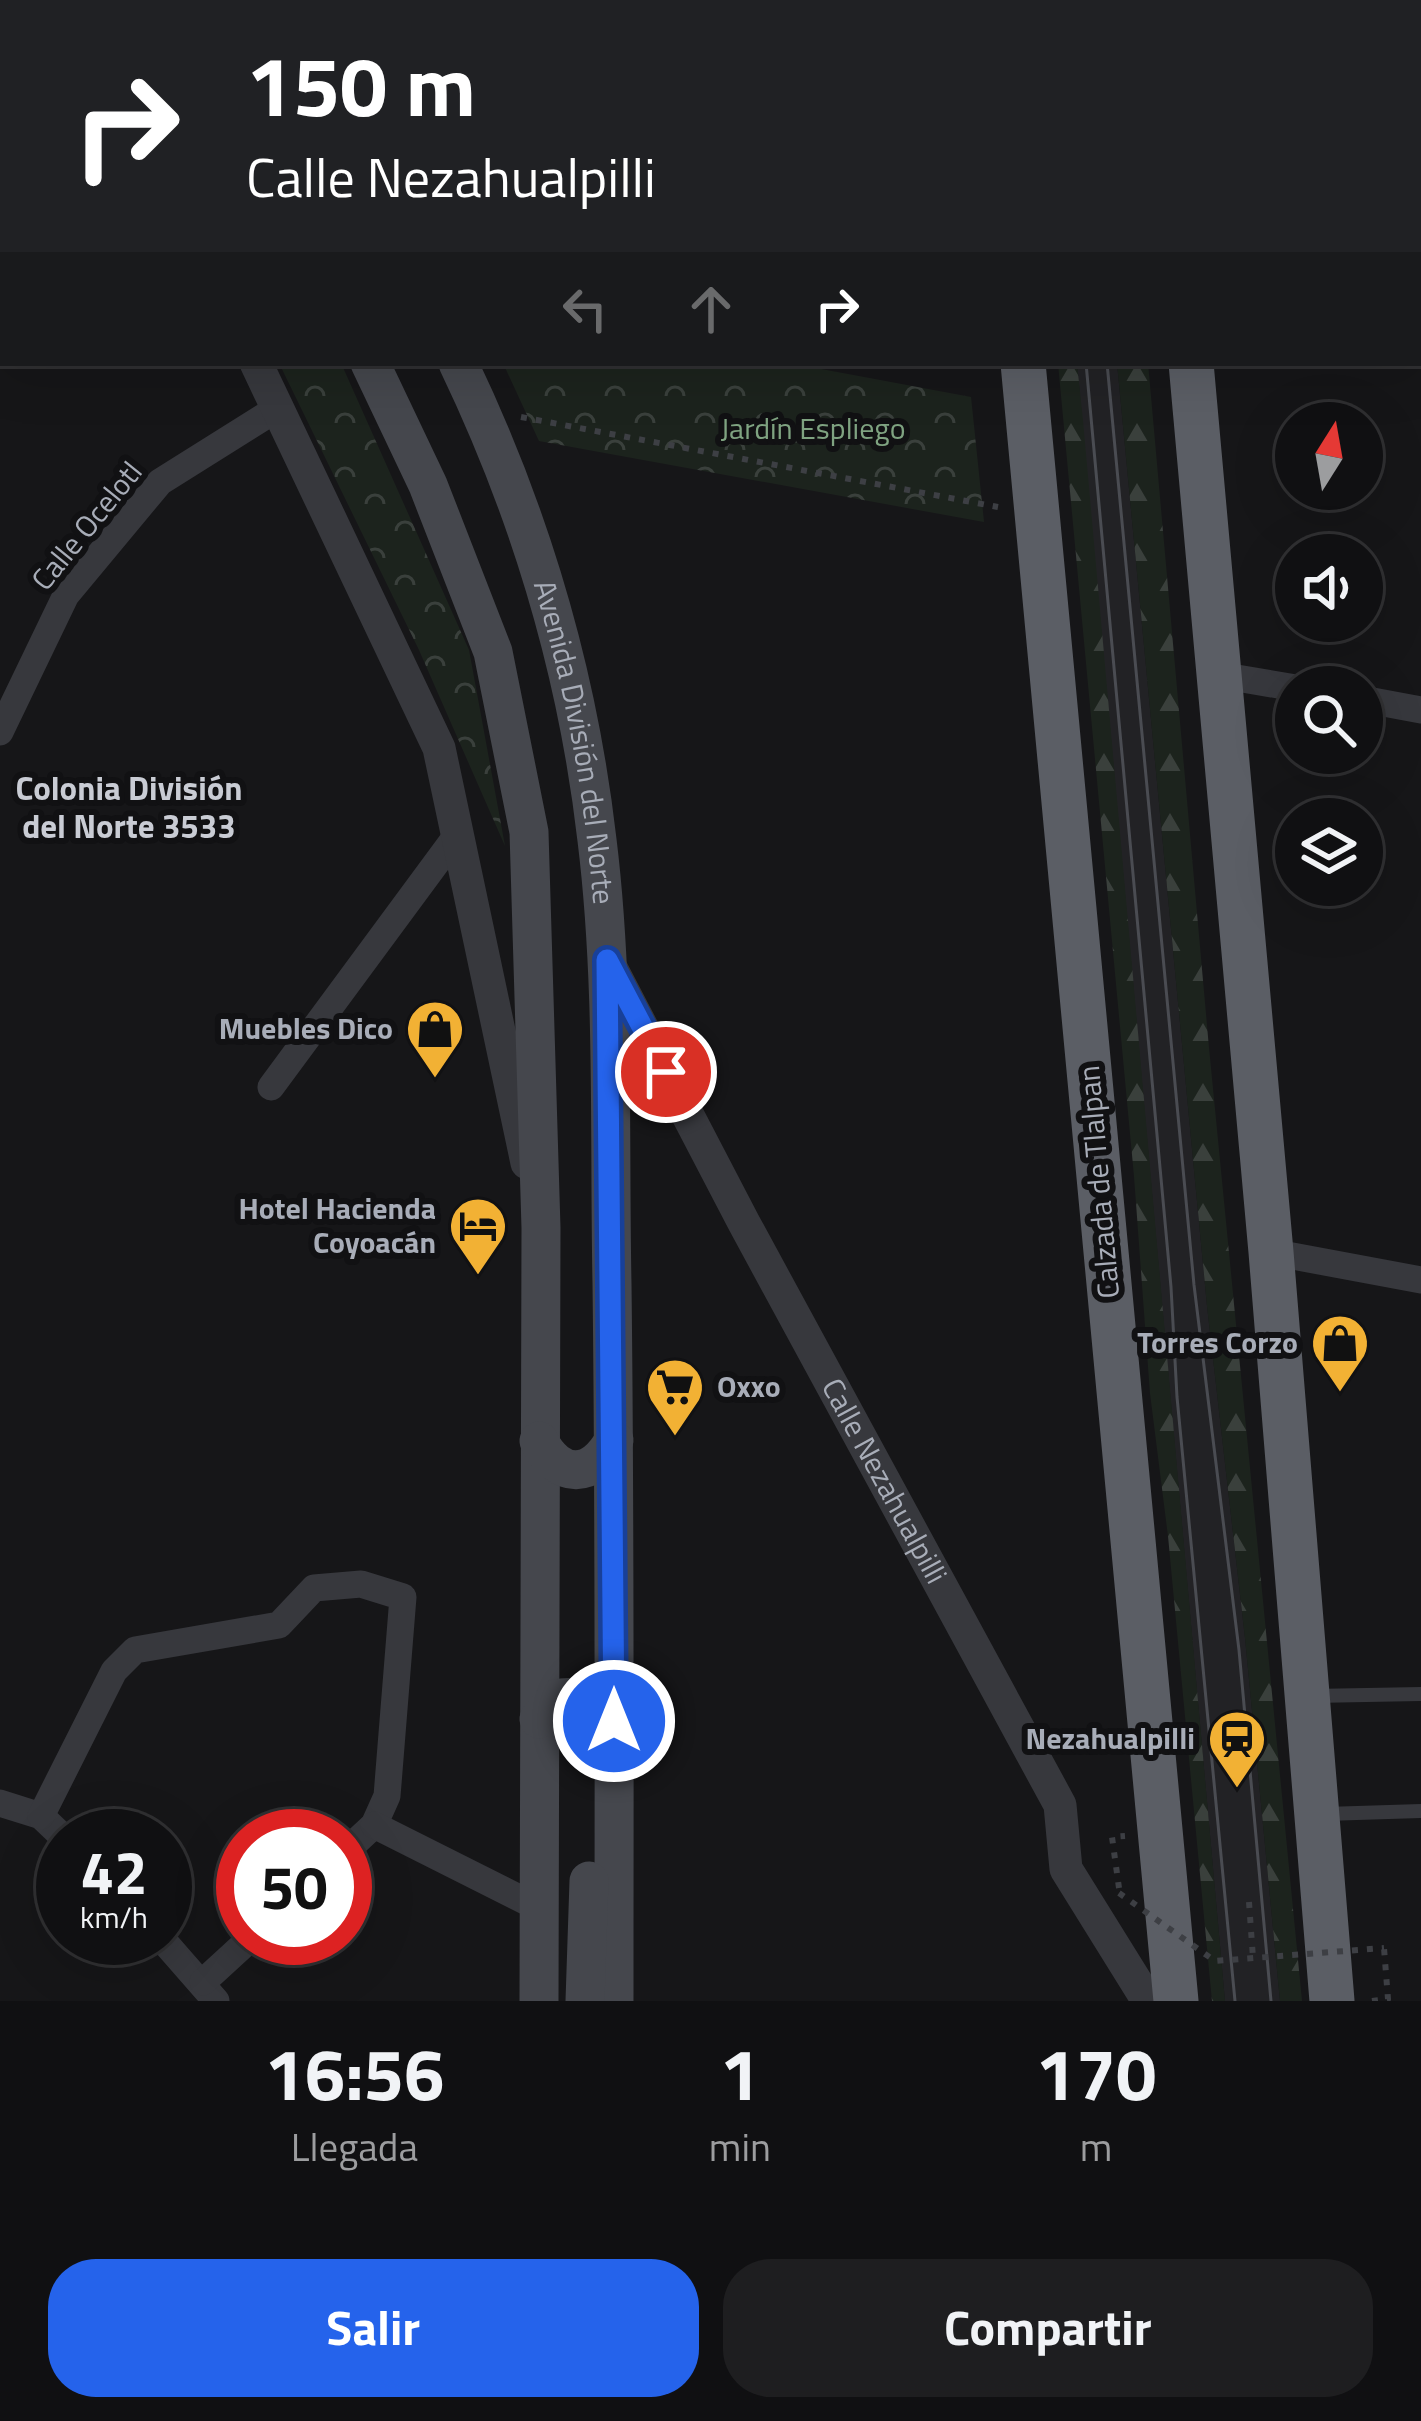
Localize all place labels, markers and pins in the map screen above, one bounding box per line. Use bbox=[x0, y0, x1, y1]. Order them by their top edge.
shop icon: Muebles Dico bbox=[404, 998, 466, 1080]
place label: Muebles Dico bbox=[219, 1005, 393, 1051]
pin bbox=[615, 1021, 717, 1123]
place label: Hotel Hacienda Coyoacán bbox=[239, 1185, 436, 1265]
hotel icon: Hotel Hacienda Coyoacán bbox=[447, 1195, 509, 1277]
shop icon: Torres Corzo bbox=[1309, 1312, 1371, 1394]
place label: Torres Corzo bbox=[1137, 1319, 1298, 1365]
supermarket icon: Oxxo bbox=[644, 1356, 706, 1438]
place label: Oxxo bbox=[717, 1363, 781, 1409]
station icon: Nezahualpilli bbox=[1206, 1708, 1268, 1790]
place label: Nezahualpilli bbox=[1026, 1715, 1195, 1761]

